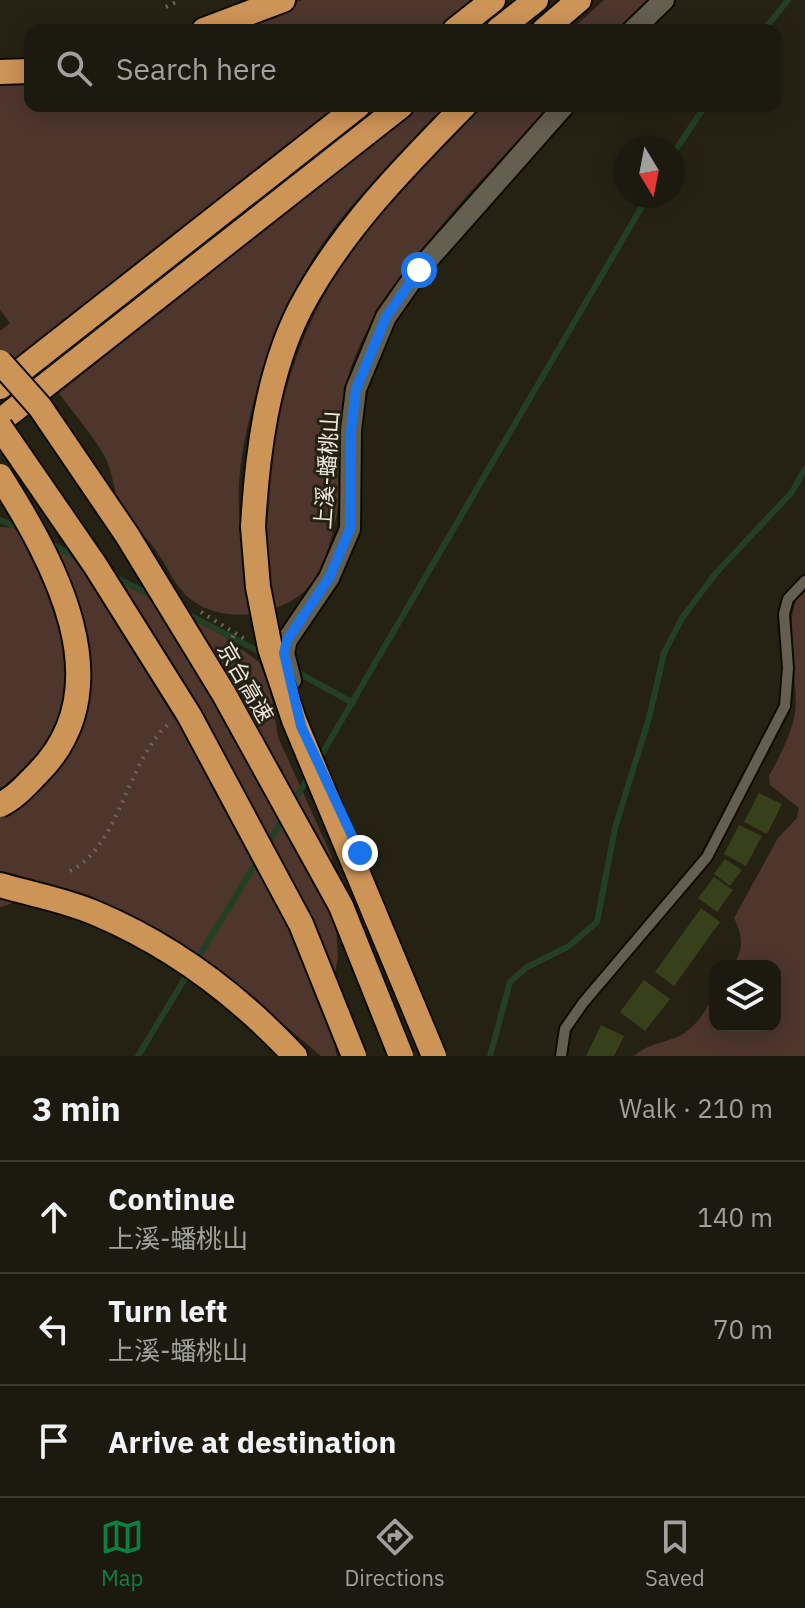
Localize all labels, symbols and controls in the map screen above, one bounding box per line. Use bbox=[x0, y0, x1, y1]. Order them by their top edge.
search box bbox=[24, 24, 781, 112]
icon: search bbox=[52, 46, 96, 90]
text: Search here bbox=[116, 49, 277, 88]
north arrow bbox=[613, 136, 685, 208]
route start bbox=[401, 252, 437, 288]
street label: 上溪-蟠桃山 bbox=[307, 410, 345, 530]
street label: 京台高速 bbox=[211, 637, 281, 727]
route end bbox=[342, 835, 378, 871]
map controls bbox=[709, 960, 781, 1032]
button: layers bbox=[709, 960, 781, 1032]
text: 3 min bbox=[32, 1086, 121, 1130]
text: Walk · 210 m bbox=[619, 1091, 773, 1125]
text: Continue bbox=[108, 1179, 235, 1218]
icon: ahead bbox=[32, 1195, 76, 1239]
text: 140 m bbox=[697, 1200, 773, 1234]
text: 上溪-蟠桃山 bbox=[108, 1221, 248, 1255]
text: Turn left bbox=[108, 1291, 227, 1330]
icon: left bbox=[32, 1307, 76, 1351]
text: 70 m bbox=[713, 1312, 773, 1346]
text: 上溪-蟠桃山 bbox=[108, 1333, 248, 1367]
icon: arrive bbox=[32, 1419, 76, 1463]
text: Arrive at destination bbox=[108, 1422, 396, 1461]
tab: Map bbox=[100, 1515, 144, 1592]
tab: Directions bbox=[345, 1515, 445, 1592]
tab: Saved bbox=[645, 1515, 705, 1592]

